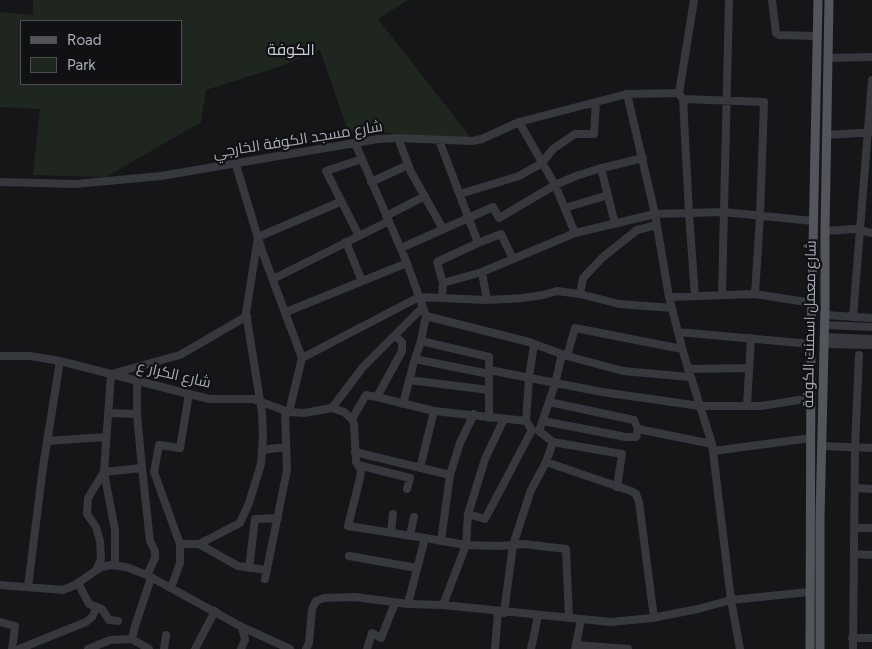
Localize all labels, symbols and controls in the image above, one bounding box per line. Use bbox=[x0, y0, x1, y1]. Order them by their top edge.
legend bbox=[20, 20, 182, 85]
text: Road bbox=[67, 31, 102, 49]
district label: الكوفة bbox=[267, 40, 315, 60]
text: Park bbox=[67, 56, 96, 74]
street label: شارع مسجد الكوفة الخارجي bbox=[212, 118, 384, 162]
street label: شارع معمل اسمنت الكوفة bbox=[800, 240, 820, 408]
street label: شارع الكرار ع bbox=[135, 358, 213, 392]

